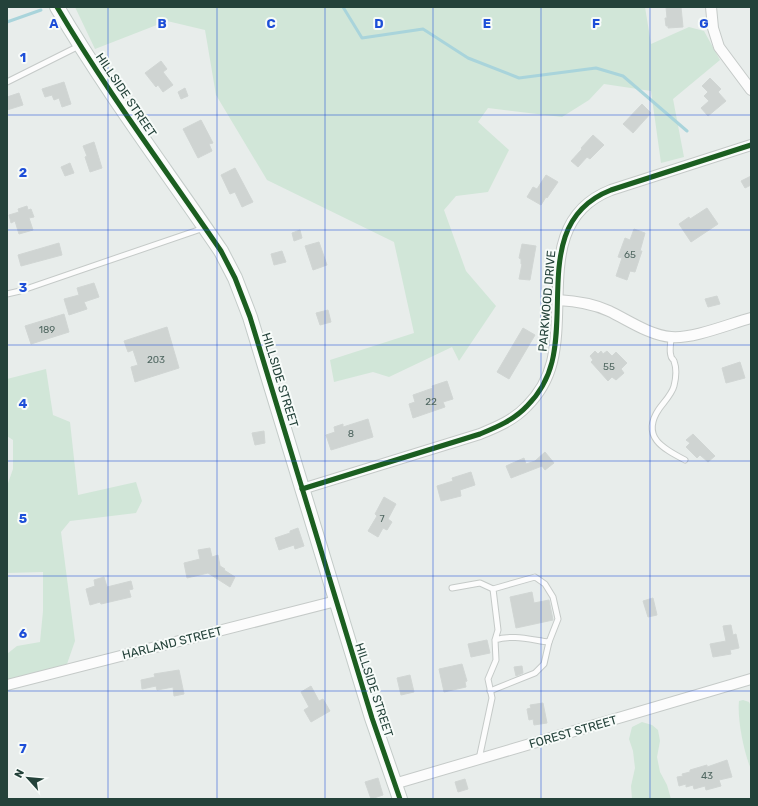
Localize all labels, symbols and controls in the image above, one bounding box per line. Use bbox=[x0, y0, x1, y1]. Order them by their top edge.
text: A bbox=[49, 16, 59, 31]
text: B bbox=[157, 16, 167, 31]
text: C bbox=[266, 16, 276, 31]
text: D bbox=[374, 16, 384, 31]
text: E bbox=[483, 16, 491, 31]
text: F bbox=[592, 16, 600, 31]
text: G bbox=[699, 16, 709, 31]
text: 1 bbox=[20, 50, 26, 65]
street label: HILLSIDE STREET bbox=[93, 50, 159, 140]
text: 2 bbox=[19, 165, 27, 180]
house number: 65 bbox=[624, 249, 636, 261]
street label: PARKWOOD DRIVE bbox=[536, 250, 558, 352]
text: 3 bbox=[19, 280, 28, 295]
house number: 189 bbox=[39, 324, 55, 336]
street label: HILLSIDE STREET bbox=[259, 331, 301, 429]
house number: 203 bbox=[147, 354, 165, 366]
house number: 55 bbox=[603, 361, 615, 373]
text: 4 bbox=[19, 396, 28, 411]
house number: 22 bbox=[425, 396, 437, 408]
house number: 8 bbox=[348, 428, 354, 440]
text: 5 bbox=[19, 511, 27, 526]
house number: 7 bbox=[379, 513, 385, 525]
street label: HARLAND STREET bbox=[121, 624, 223, 662]
text: 6 bbox=[19, 626, 28, 641]
street label: HILLSIDE STREET bbox=[352, 641, 396, 739]
street label: FOREST STREET bbox=[527, 713, 619, 751]
text: 7 bbox=[19, 741, 27, 756]
north arrow bbox=[8, 758, 48, 798]
text: N bbox=[12, 767, 27, 780]
house number: 43 bbox=[701, 770, 713, 782]

